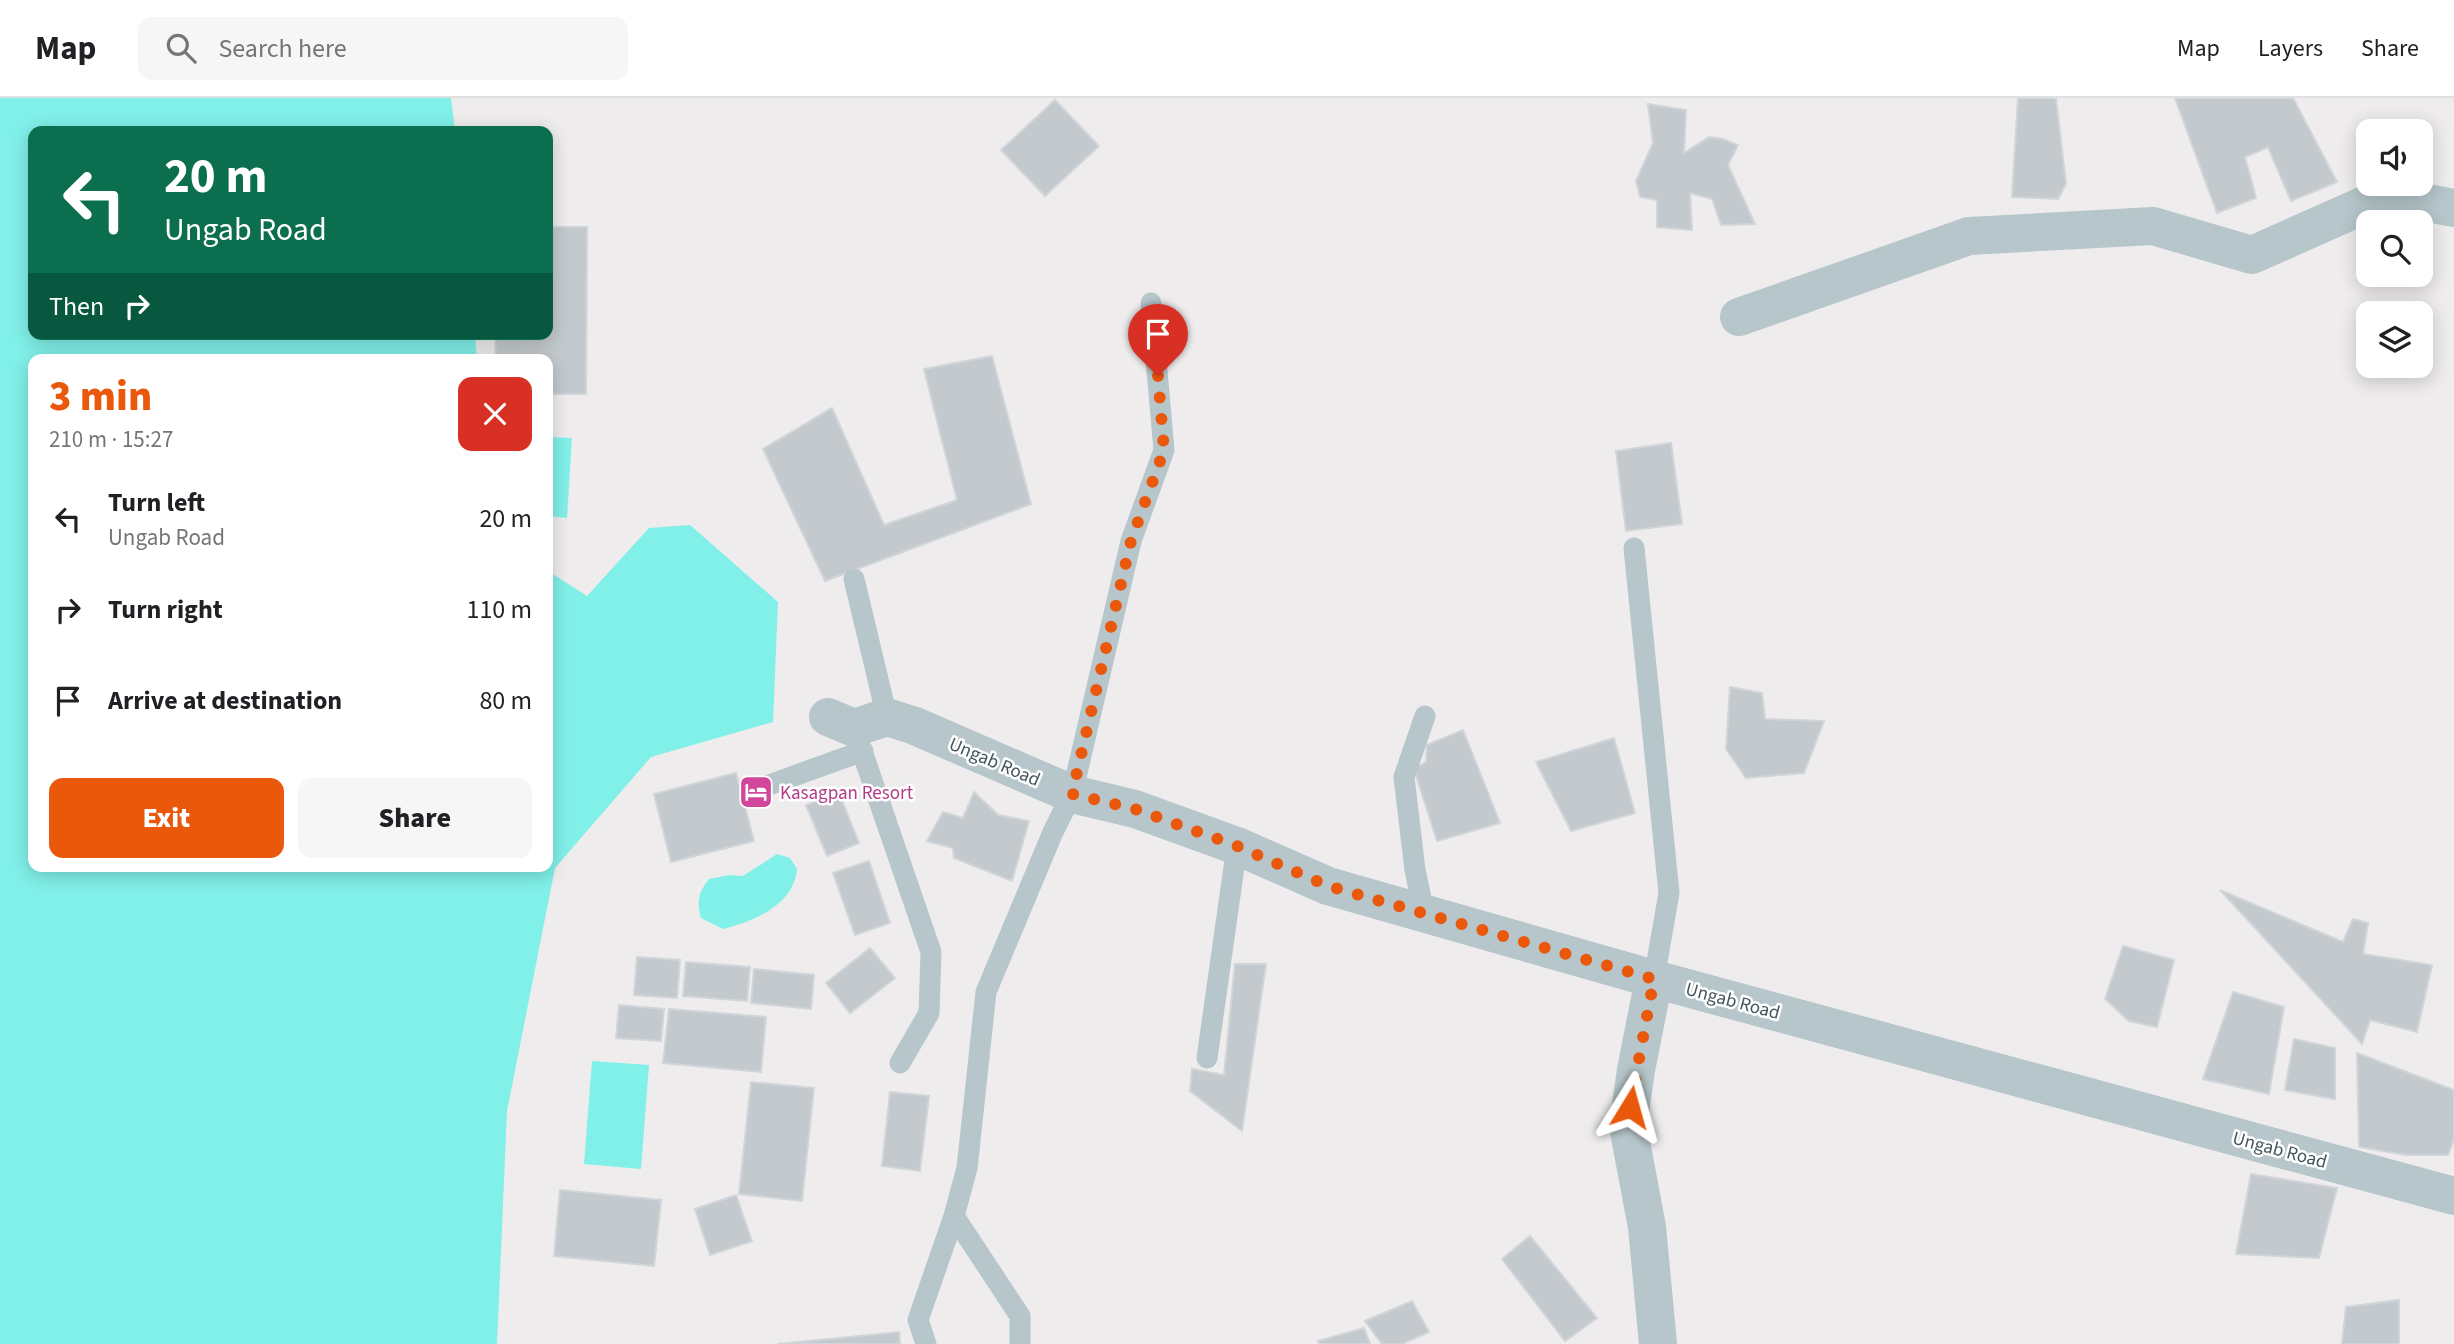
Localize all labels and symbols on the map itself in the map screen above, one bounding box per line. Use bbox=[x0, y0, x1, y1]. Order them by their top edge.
pin bbox=[1128, 304, 1188, 376]
street label: Ungab Road bbox=[945, 731, 1044, 794]
hotel icon: Kasagpan Resort bbox=[737, 773, 775, 811]
place label: Kasagpan Resort bbox=[780, 780, 914, 807]
street label: Ungab Road bbox=[1682, 976, 1783, 1027]
position arrow bbox=[1593, 1070, 1667, 1144]
street label: Ungab Road bbox=[2229, 1125, 2330, 1176]

